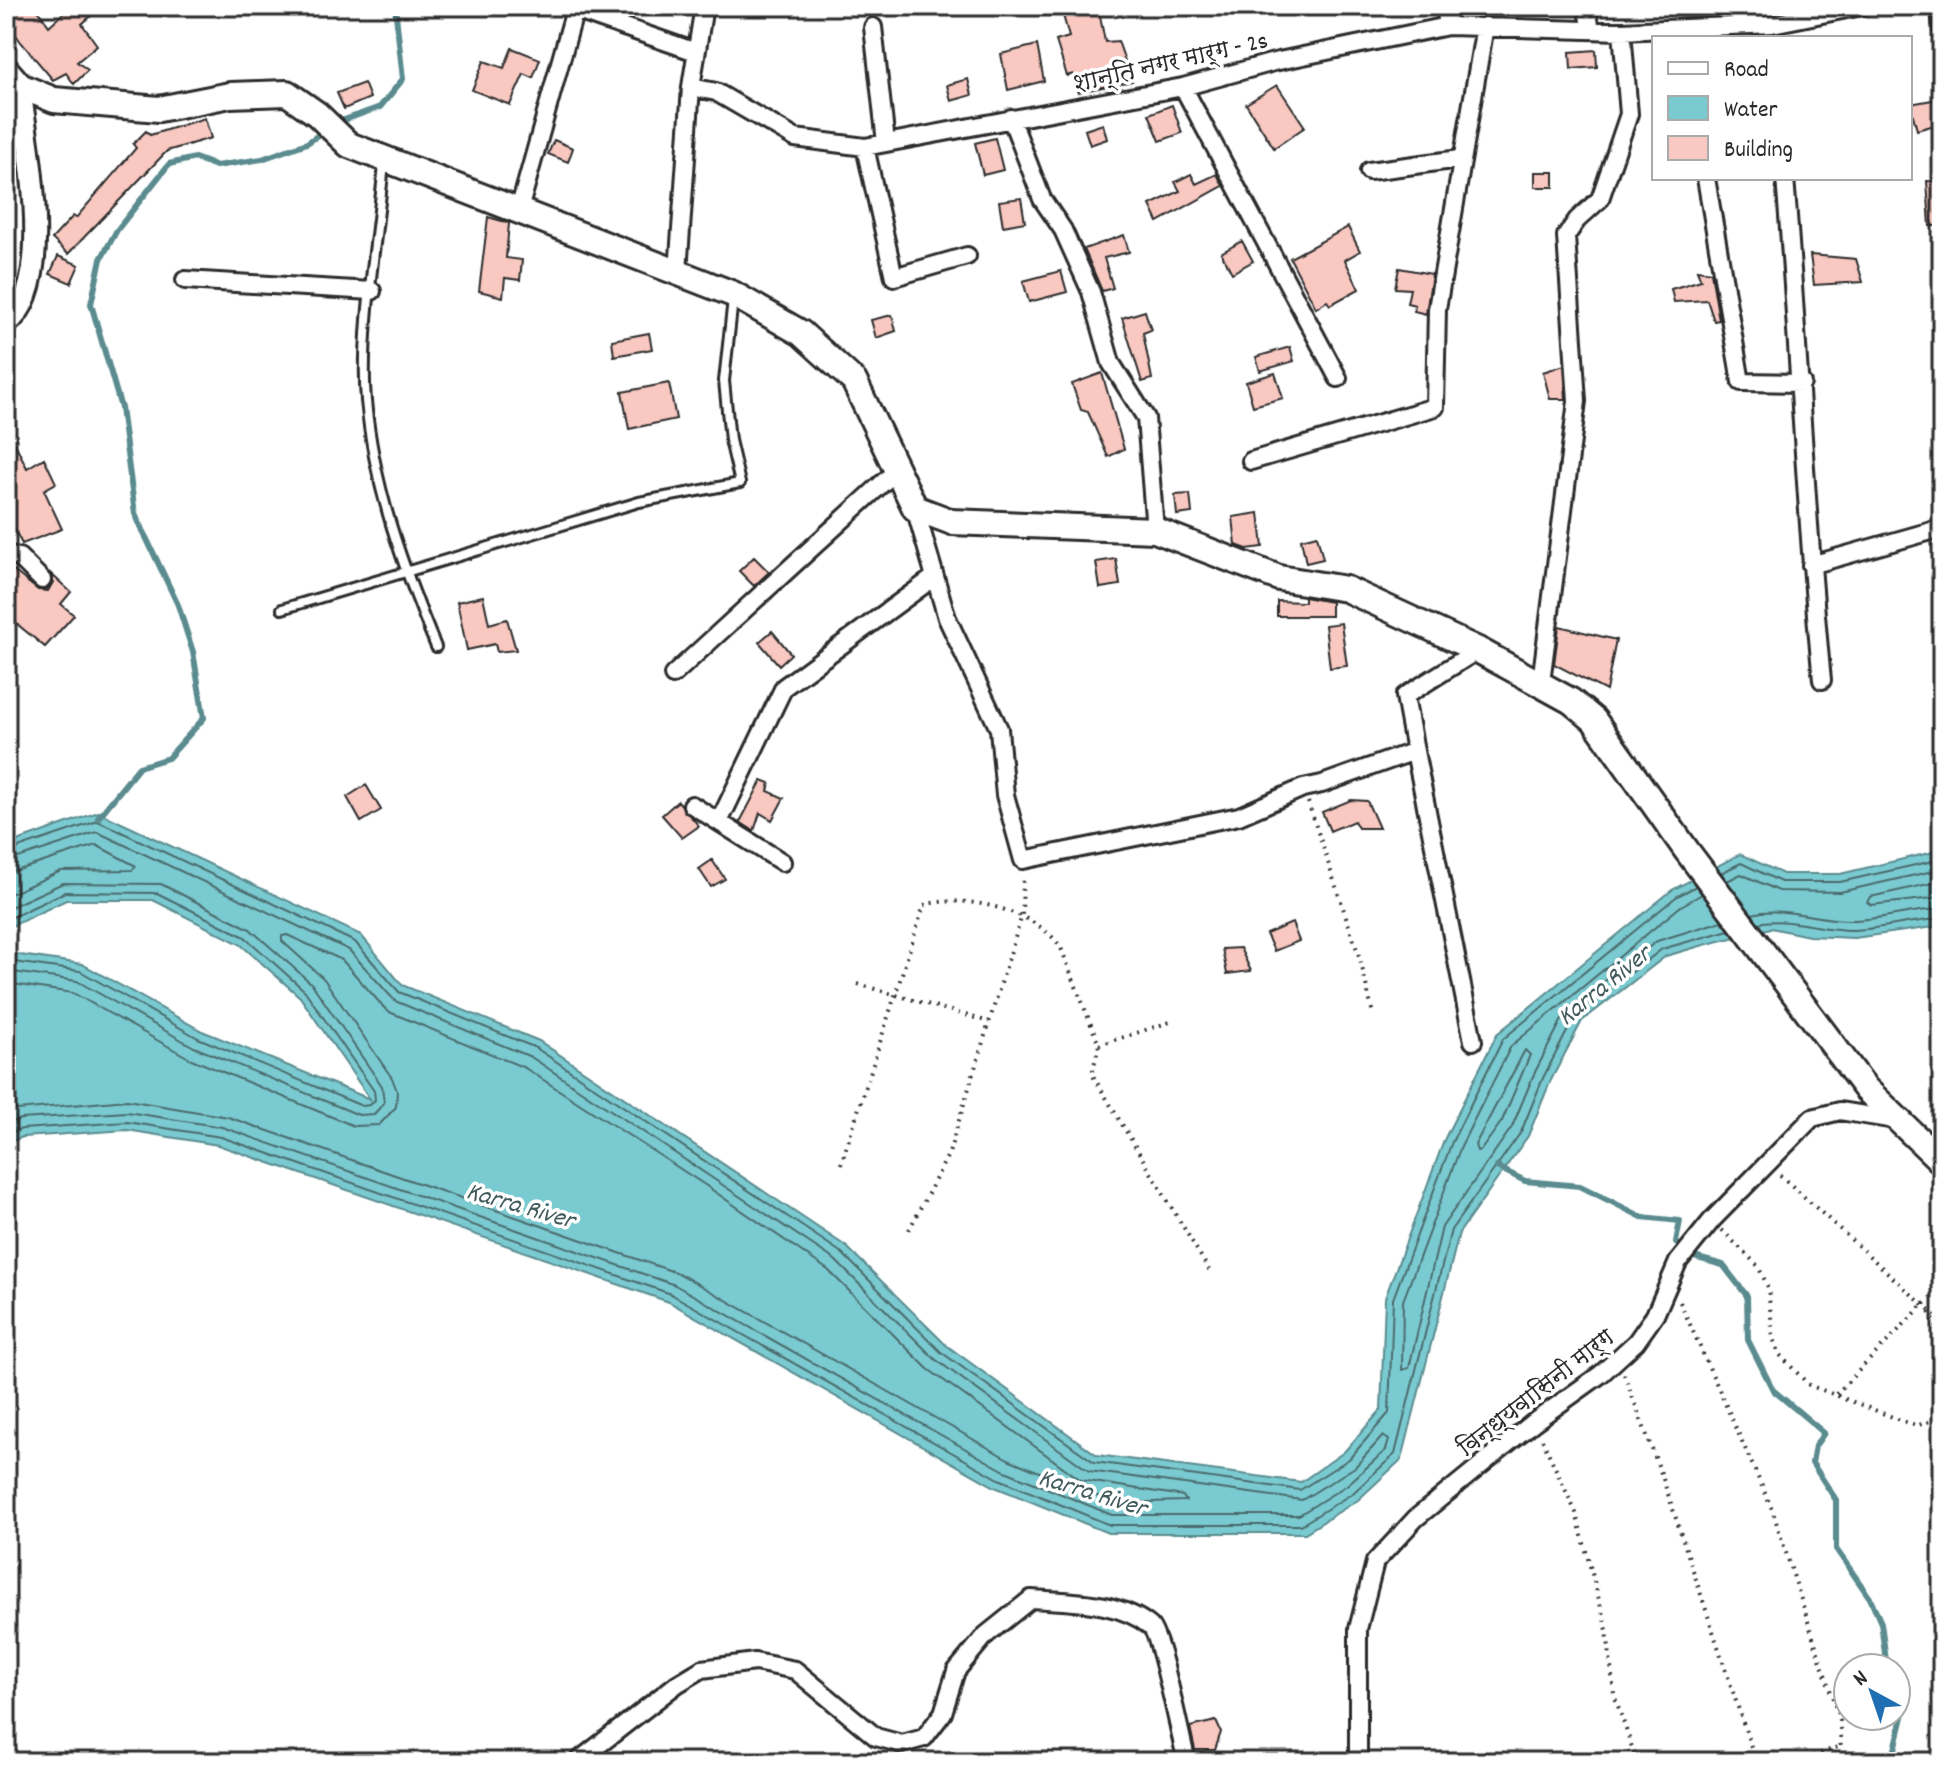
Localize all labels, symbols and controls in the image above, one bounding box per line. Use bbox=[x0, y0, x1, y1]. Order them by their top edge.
street label: शान्ति नगर मार्ग - 2s bbox=[1070, 25, 1271, 103]
legend bbox=[1652, 36, 1912, 180]
text: Road bbox=[1724, 54, 1769, 88]
text: Water bbox=[1724, 94, 1777, 128]
text: Building bbox=[1724, 134, 1793, 168]
water label: Karra River bbox=[1550, 935, 1663, 1036]
water label: Karra River bbox=[462, 1174, 582, 1241]
street label: विन्ध्यवासिनी मार्ग bbox=[1451, 1322, 1623, 1466]
water label: Karra River bbox=[1033, 1460, 1154, 1529]
north arrow bbox=[1832, 1652, 1912, 1732]
text: N bbox=[1847, 1664, 1876, 1695]

